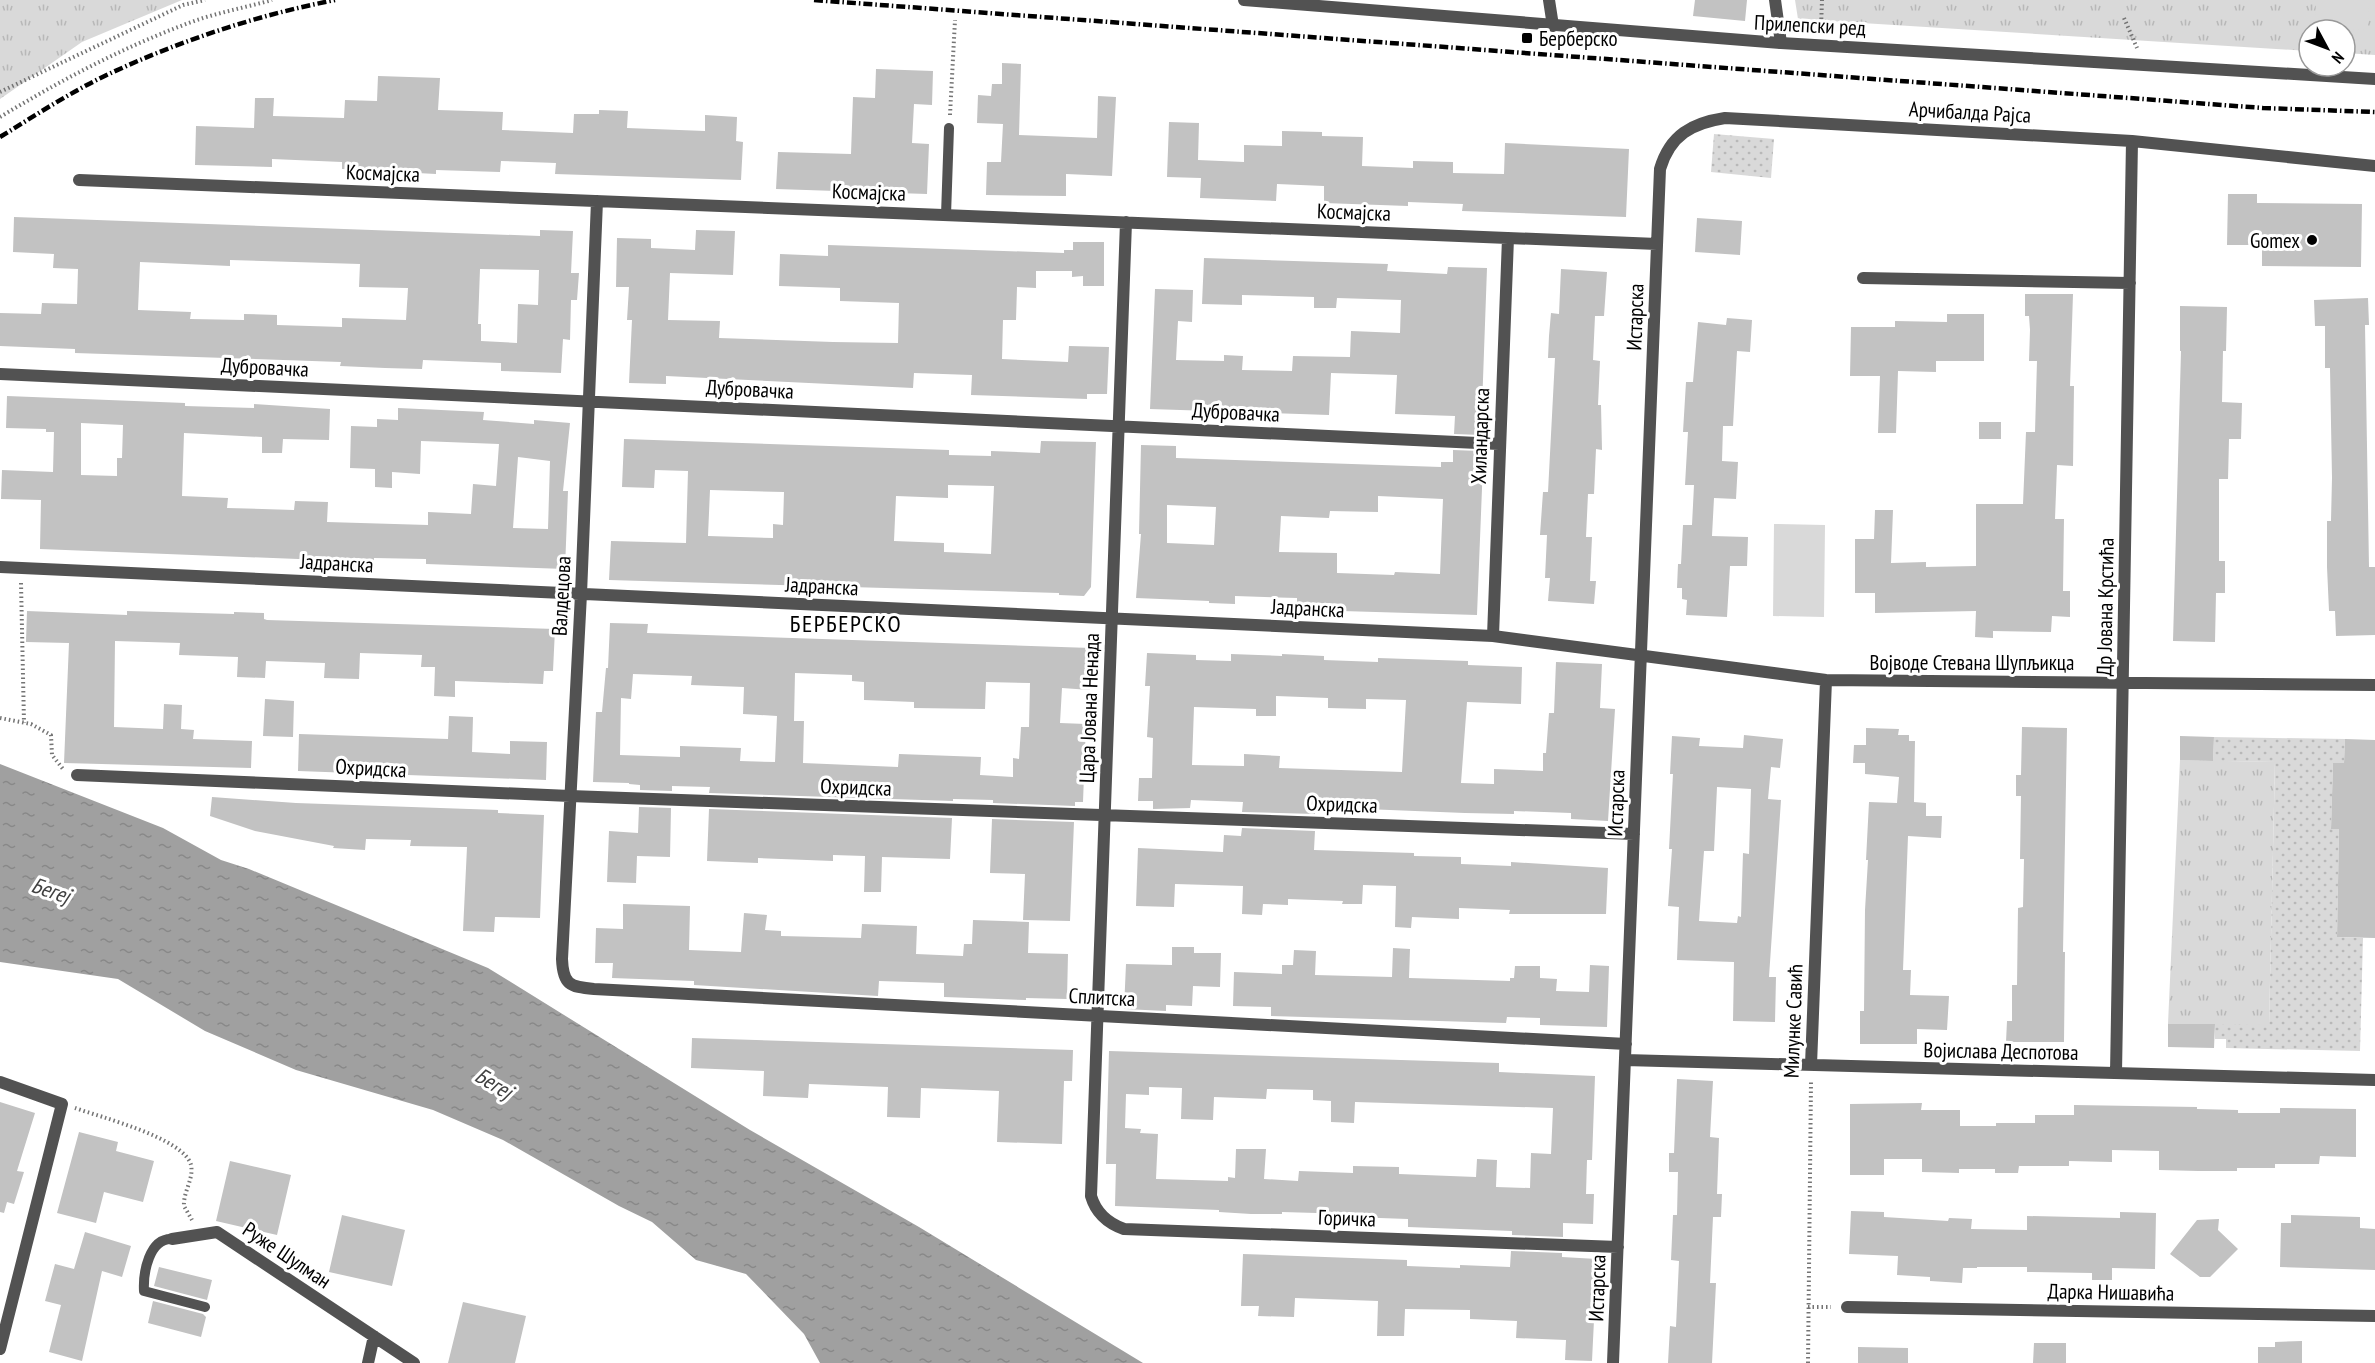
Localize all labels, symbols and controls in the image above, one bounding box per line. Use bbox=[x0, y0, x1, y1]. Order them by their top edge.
street label: Прилепски ред bbox=[1754, 9, 1866, 41]
north arrow bbox=[2297, 18, 2357, 78]
place label: Берберско bbox=[1539, 25, 1618, 52]
marker: Берберско bbox=[1520, 31, 1534, 45]
text: N bbox=[2328, 48, 2349, 68]
street label: Арчибалда Рајса bbox=[1908, 95, 2032, 129]
street label: Космајска bbox=[346, 158, 420, 188]
street label: Космајска bbox=[832, 177, 906, 207]
street label: Космајска bbox=[1317, 197, 1391, 227]
place label: Gomex bbox=[2250, 227, 2300, 254]
marker: Gomex bbox=[2305, 233, 2319, 247]
street label: Истарска bbox=[1620, 283, 1650, 351]
street label: Дубровачка bbox=[220, 351, 310, 383]
street label: Дубровачка bbox=[705, 373, 795, 405]
street label: Хиландарска bbox=[1465, 387, 1495, 485]
street label: Дубровачка bbox=[1191, 396, 1281, 428]
street label: Др Јована Крстића bbox=[2090, 538, 2120, 676]
street label: Јадранска bbox=[299, 548, 374, 578]
street label: Валдецова bbox=[545, 555, 577, 637]
street label: Јадранска bbox=[784, 571, 859, 601]
street label: Јадранска bbox=[1270, 593, 1345, 623]
district label: БЕРБЕРСКО bbox=[790, 608, 902, 639]
street label: Цара Јована Ненада bbox=[1073, 633, 1105, 783]
street label: Војводе Стевана Шупљикца bbox=[1870, 649, 2074, 676]
street label: Охридска bbox=[335, 753, 407, 783]
street label: Истарска bbox=[1601, 769, 1631, 837]
street label: Охридска bbox=[820, 772, 892, 802]
street label: Охридска bbox=[1306, 789, 1378, 819]
water label: Бегеј bbox=[28, 870, 77, 911]
street label: Милунке Савић bbox=[1778, 963, 1808, 1079]
street label: Сплитска bbox=[1068, 982, 1136, 1012]
street label: Војислава Деспотова bbox=[1923, 1036, 2079, 1066]
water label: Бегеј bbox=[470, 1061, 521, 1107]
street label: Горичка bbox=[1318, 1203, 1376, 1233]
street label: Руже Шулман bbox=[238, 1216, 336, 1294]
street label: Истарска bbox=[1582, 1254, 1612, 1322]
street label: Дарка Нишавића bbox=[2047, 1277, 2175, 1307]

